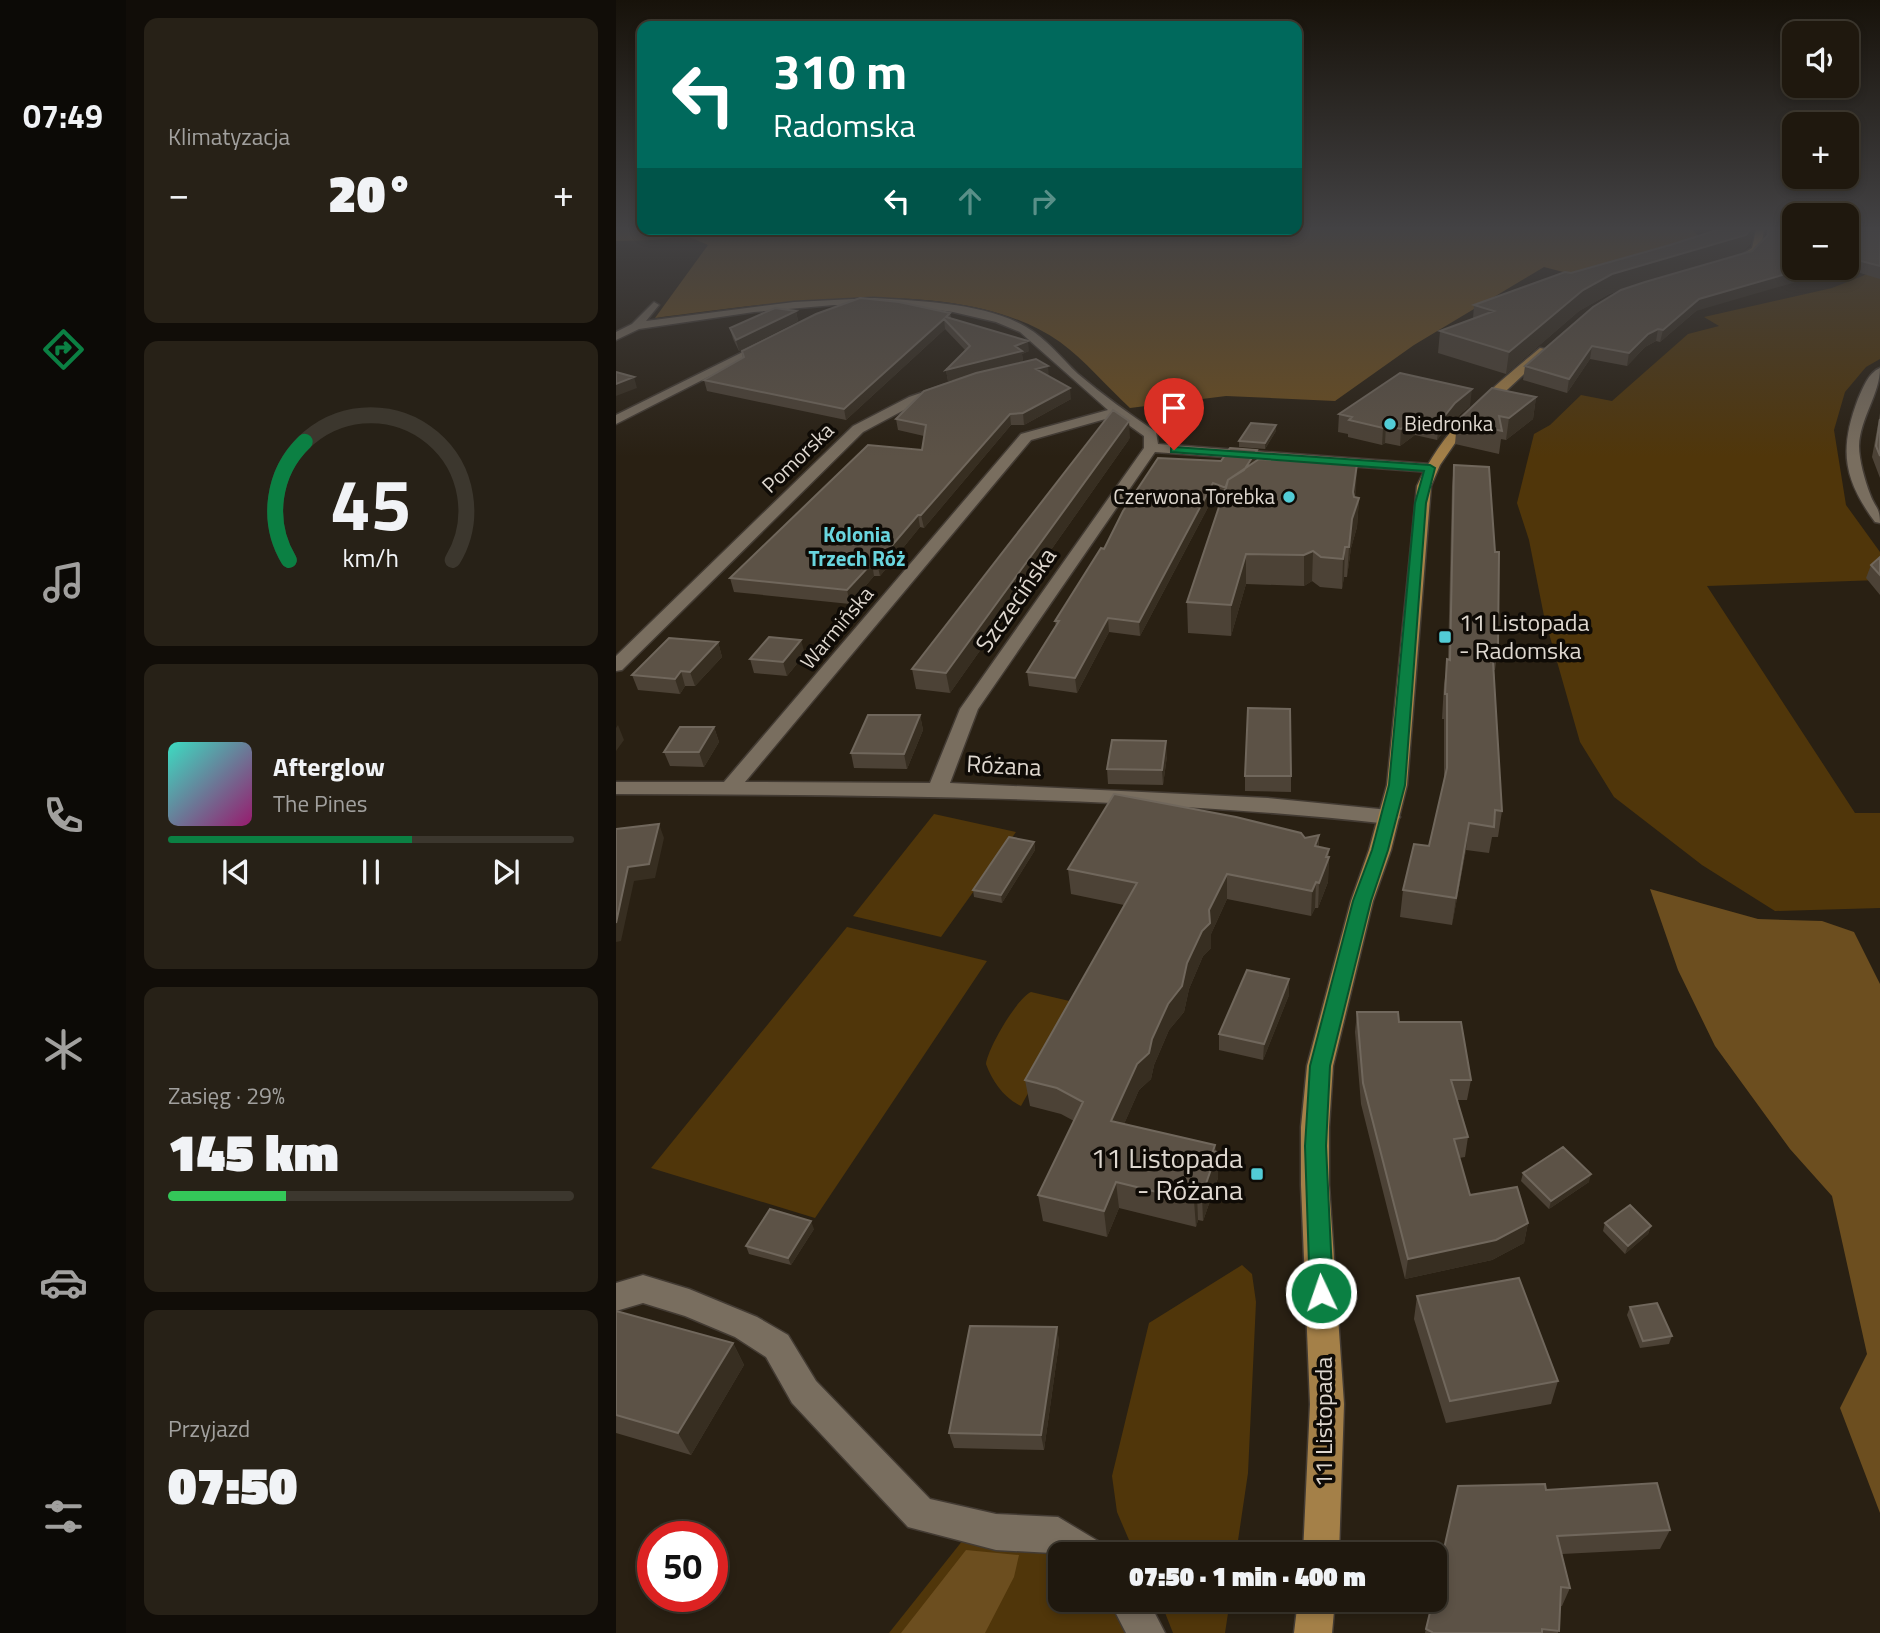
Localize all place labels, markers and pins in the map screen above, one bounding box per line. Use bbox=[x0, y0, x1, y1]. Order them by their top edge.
pin bbox=[1144, 378, 1204, 450]
place label: Biedronka bbox=[1404, 407, 1494, 439]
marker: Biedronka bbox=[1382, 416, 1398, 432]
place label: Czerwona Torebka bbox=[1113, 480, 1275, 512]
marker: Czerwona Torebka bbox=[1281, 489, 1297, 505]
place label: 11 Listopada - Radomska bbox=[1459, 604, 1590, 668]
marker: 11 Listopada - Radomska bbox=[1437, 629, 1453, 645]
place label: 11 Listopada - Różana bbox=[1091, 1136, 1243, 1211]
marker: 11 Listopada - Różana bbox=[1249, 1166, 1265, 1182]

